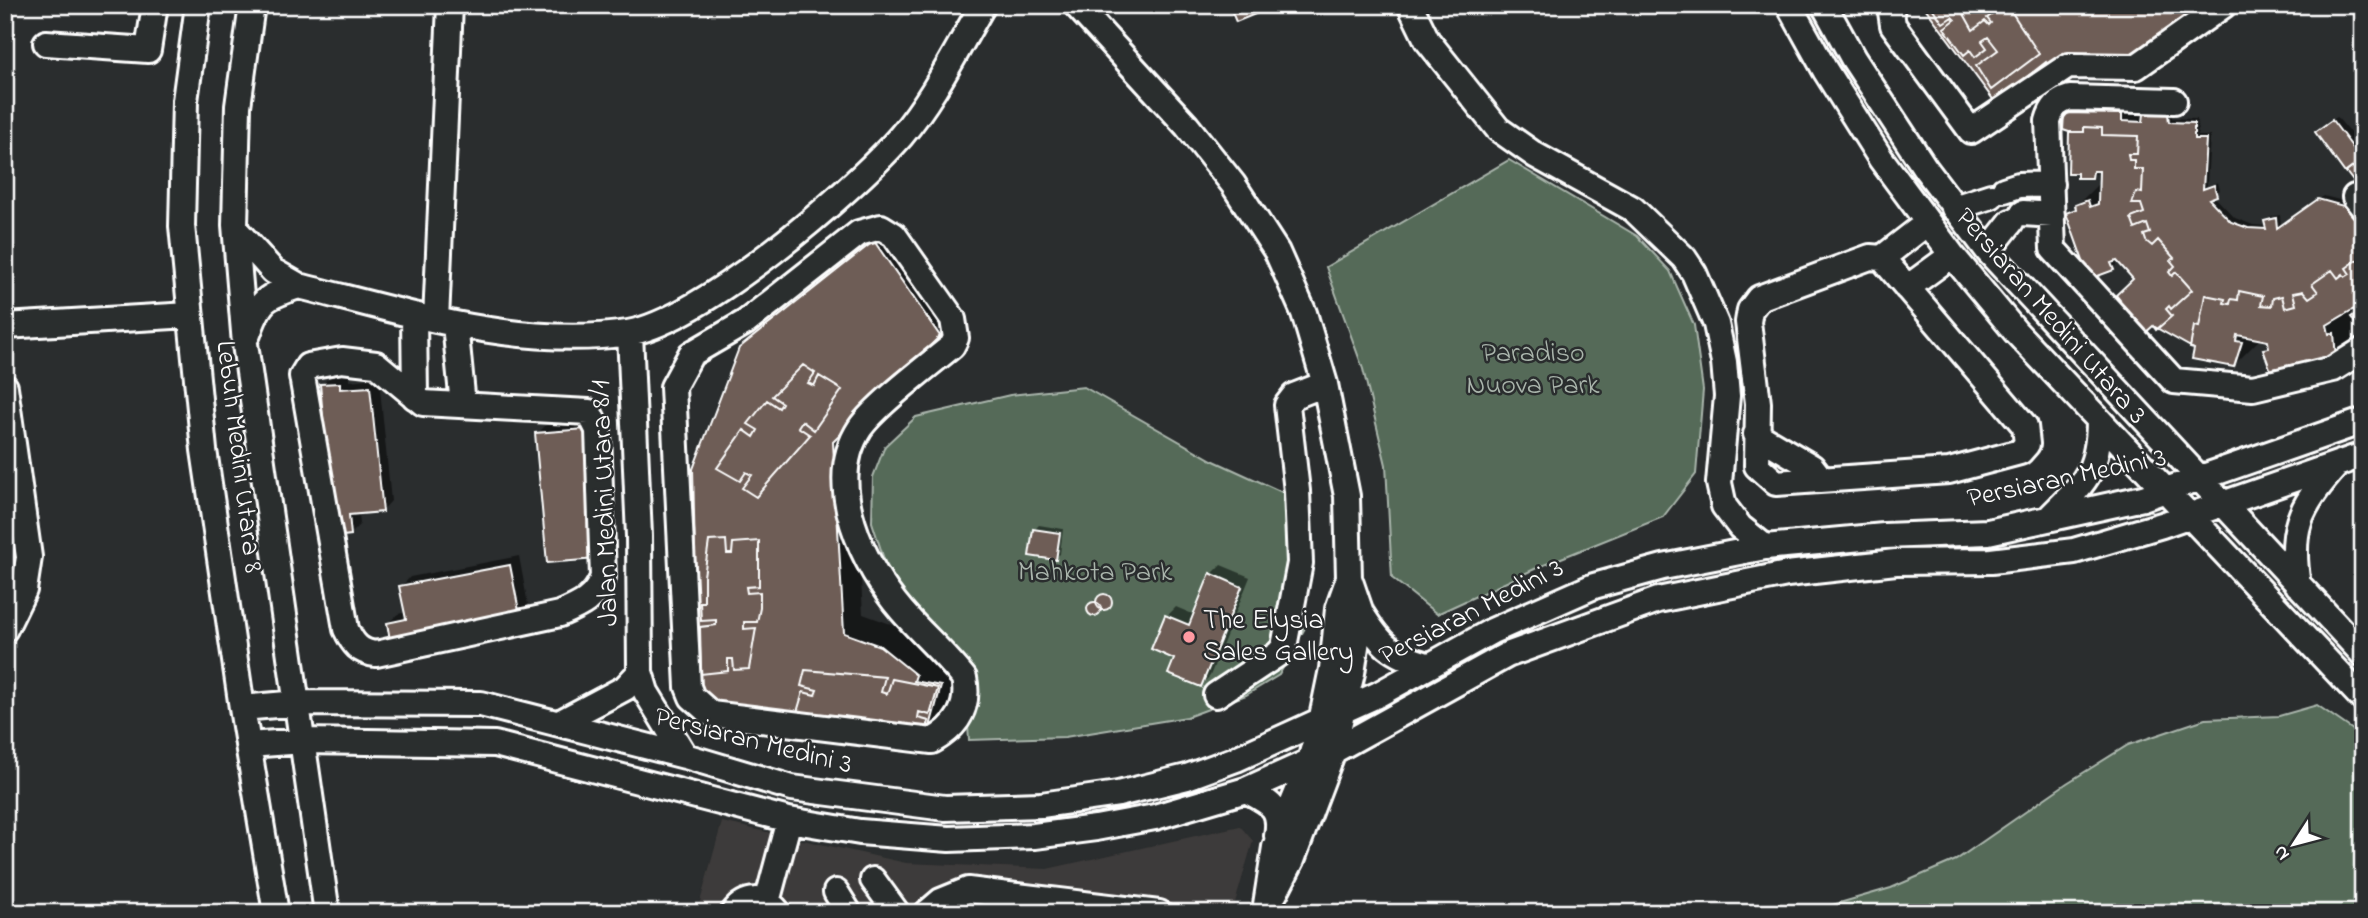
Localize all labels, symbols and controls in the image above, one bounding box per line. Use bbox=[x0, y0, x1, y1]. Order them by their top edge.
street label: Persiaran Medini Utara 3 bbox=[1944, 200, 2156, 434]
park label: Paradiso Nuova Park bbox=[1467, 334, 1600, 407]
street label: Lebuh Medini Utara 8 bbox=[203, 339, 273, 575]
street label: Jalan Medini Utara 8/1 bbox=[581, 379, 631, 627]
street label: Persiaran Medini 3 bbox=[1964, 438, 2170, 520]
street label: Persiaran Medini 3 bbox=[1372, 549, 1572, 677]
park label: Mahkota Park bbox=[1018, 553, 1173, 594]
place label: The Elysia Sales Gallery bbox=[1203, 601, 1353, 674]
marker: The Elysia Sales Gallery bbox=[1181, 629, 1197, 645]
street label: Persiaran Medini 3 bbox=[650, 698, 856, 786]
north arrow bbox=[2260, 810, 2330, 880]
text: N bbox=[2267, 839, 2297, 866]

